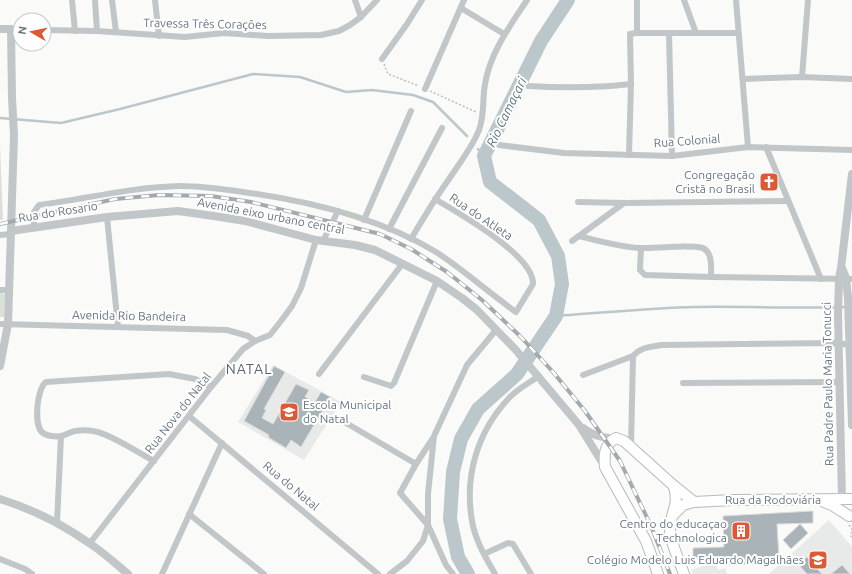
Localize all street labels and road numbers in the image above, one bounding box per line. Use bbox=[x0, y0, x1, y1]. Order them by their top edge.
street label: Travessa Três Corações bbox=[143, 16, 267, 31]
street label: Rua Colonial bbox=[653, 132, 721, 149]
street label: Rua do Atleta bbox=[447, 191, 515, 242]
street label: Avenida eixo urbano central bbox=[196, 195, 346, 236]
street label: Rua do Rosario bbox=[17, 199, 99, 224]
street label: Rua Padre Paulo Maria Tonucci bbox=[820, 302, 835, 466]
street label: Avenida Rio Bandeira bbox=[72, 308, 186, 323]
street label: Rua Nova do Natal bbox=[142, 370, 213, 456]
street label: Rua do Natal bbox=[261, 459, 322, 513]
street label: Rua da Rodoviária bbox=[725, 493, 821, 506]

